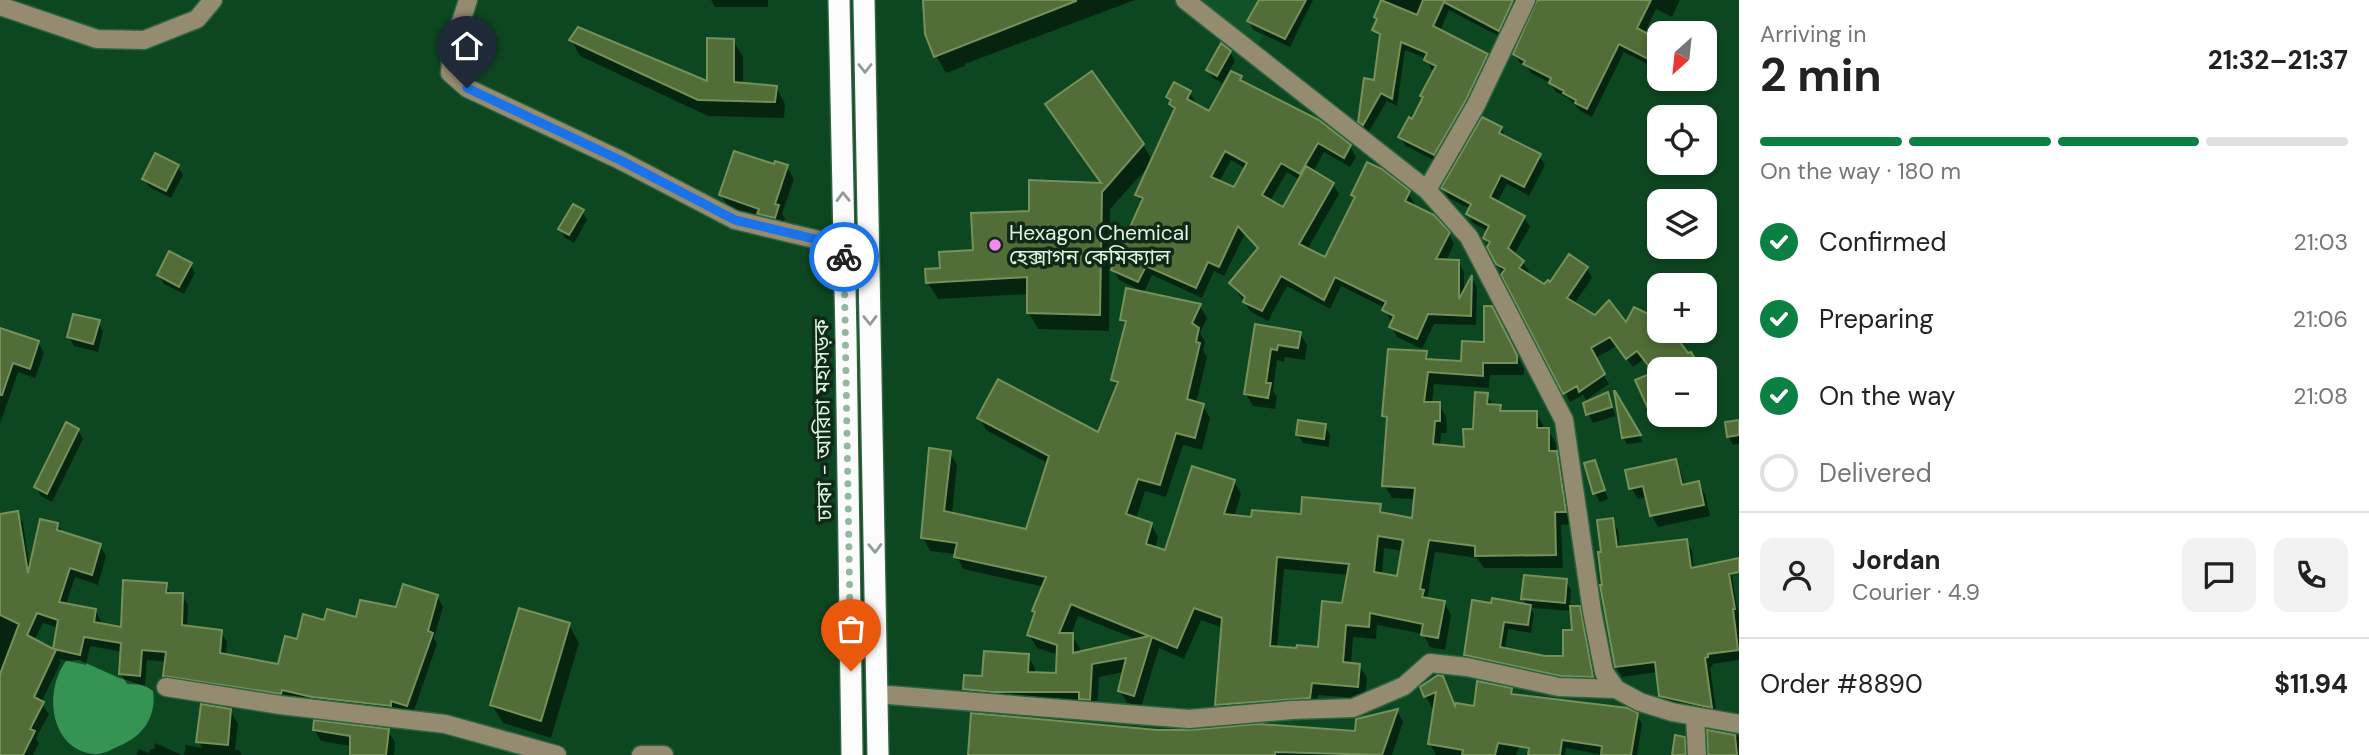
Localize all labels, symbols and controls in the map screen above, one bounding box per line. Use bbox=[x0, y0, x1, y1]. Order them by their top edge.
pin bbox=[437, 16, 497, 88]
text: Arriving in bbox=[1760, 19, 1866, 49]
north arrow bbox=[1647, 21, 1717, 91]
map controls bbox=[1647, 21, 1717, 427]
icon: home bbox=[448, 27, 486, 65]
text: 21:32–21:37 bbox=[2208, 43, 2348, 77]
text: 2 min bbox=[1760, 45, 1882, 105]
one-way arrow bbox=[857, 63, 873, 74]
button: locate bbox=[1647, 105, 1717, 175]
text: On the way · 180 m bbox=[1760, 156, 1961, 186]
button: layers bbox=[1647, 189, 1717, 259]
one-way arrow bbox=[835, 191, 851, 202]
place label: Hexagon Chemical হেক্সাগন কেমিক্যাল bbox=[1009, 219, 1189, 271]
courier bbox=[809, 222, 879, 292]
icon: check bbox=[1760, 223, 1798, 261]
text: Confirmed bbox=[1819, 225, 1946, 259]
text: 21:03 bbox=[2294, 227, 2348, 257]
marker: Hexagon Chemical হেক্সাগন কেমিক্যাল bbox=[987, 237, 1003, 253]
icon: bike bbox=[825, 238, 863, 276]
button: + bbox=[1647, 273, 1717, 343]
icon: check bbox=[1760, 300, 1798, 338]
text: Preparing bbox=[1819, 302, 1934, 336]
text: 21:06 bbox=[2293, 304, 2348, 334]
one-way arrow bbox=[862, 315, 877, 326]
street label: ঢাকা - আরিচা মহাসড়ক bbox=[807, 318, 839, 522]
button: − bbox=[1647, 357, 1717, 427]
icon: check bbox=[1760, 377, 1798, 415]
text: On the way bbox=[1819, 379, 1955, 413]
text: 21:08 bbox=[2293, 381, 2348, 411]
text: Delivered bbox=[1819, 456, 1932, 490]
button: person bbox=[1760, 538, 1834, 612]
button: chat bbox=[2182, 538, 2256, 612]
button: phone bbox=[2274, 538, 2348, 612]
one-way arrow bbox=[867, 543, 883, 553]
text: Jordan bbox=[1852, 543, 1941, 577]
text: Courier · 4.9 bbox=[1852, 577, 1980, 607]
pin bbox=[821, 599, 881, 671]
icon: bag bbox=[832, 610, 870, 648]
text: Order #8890 bbox=[1760, 667, 1923, 701]
text: $11.94 bbox=[2274, 667, 2348, 701]

